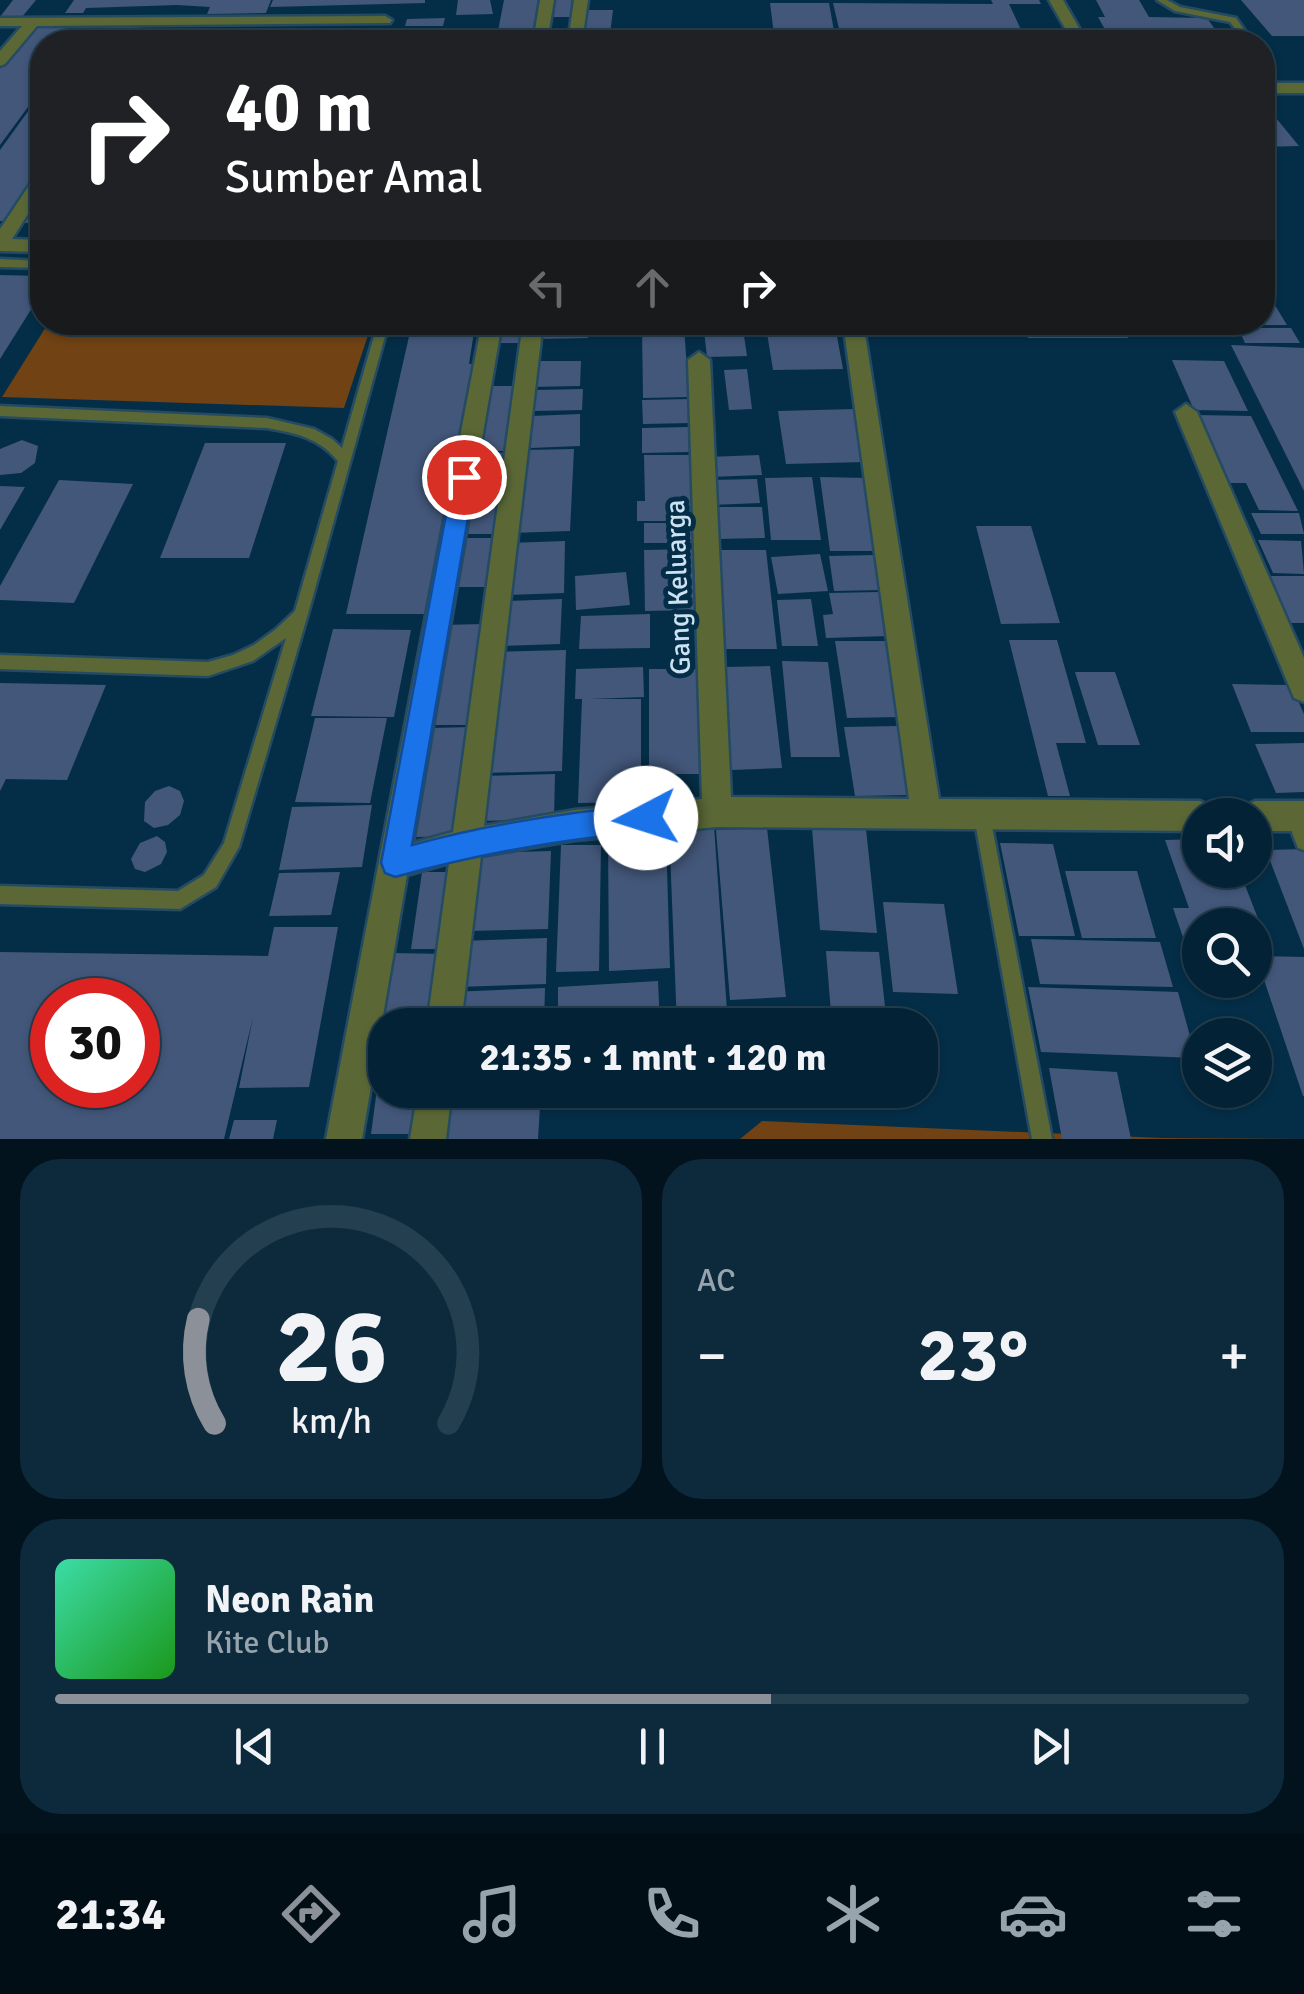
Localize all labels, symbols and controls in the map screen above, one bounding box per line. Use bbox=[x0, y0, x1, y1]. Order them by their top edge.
text: 40 m bbox=[225, 64, 373, 150]
icon: right bbox=[60, 70, 190, 200]
text: Sumber Amal bbox=[225, 150, 483, 205]
icon: left bbox=[520, 260, 575, 315]
icon: ahead bbox=[625, 260, 680, 315]
icon: right bbox=[730, 260, 785, 315]
pin bbox=[422, 435, 507, 520]
icon: arrive bbox=[437, 450, 492, 505]
street label: Gang Keluarga bbox=[658, 499, 698, 675]
position arrow bbox=[594, 766, 698, 870]
map controls bbox=[1182, 798, 1272, 1108]
button: sound bbox=[1182, 798, 1272, 888]
button: search bbox=[1182, 908, 1272, 998]
speed limit sign: 30 bbox=[30, 978, 160, 1108]
button: layers bbox=[1182, 1018, 1272, 1108]
text: 21:35 · 1 mnt · 120 m bbox=[479, 1034, 827, 1081]
text: AC bbox=[697, 1261, 735, 1300]
text: 26 bbox=[275, 1283, 387, 1411]
text: 23° bbox=[918, 1309, 1029, 1402]
text: − bbox=[697, 1322, 727, 1390]
text: + bbox=[1219, 1322, 1249, 1390]
text: km/h bbox=[291, 1399, 371, 1443]
text: Neon Rain bbox=[205, 1576, 374, 1623]
text: Kite Club bbox=[205, 1623, 329, 1662]
icon: previous bbox=[227, 1719, 282, 1774]
icon: pause bbox=[625, 1719, 680, 1774]
icon: next bbox=[1023, 1719, 1078, 1774]
icon: directions bbox=[276, 1879, 346, 1949]
icon: music bbox=[457, 1879, 527, 1949]
icon: phone bbox=[637, 1879, 707, 1949]
icon: climate bbox=[818, 1879, 888, 1949]
icon: car bbox=[998, 1879, 1068, 1949]
icon: filters bbox=[1179, 1879, 1249, 1949]
text: 21:34 bbox=[55, 1887, 166, 1942]

